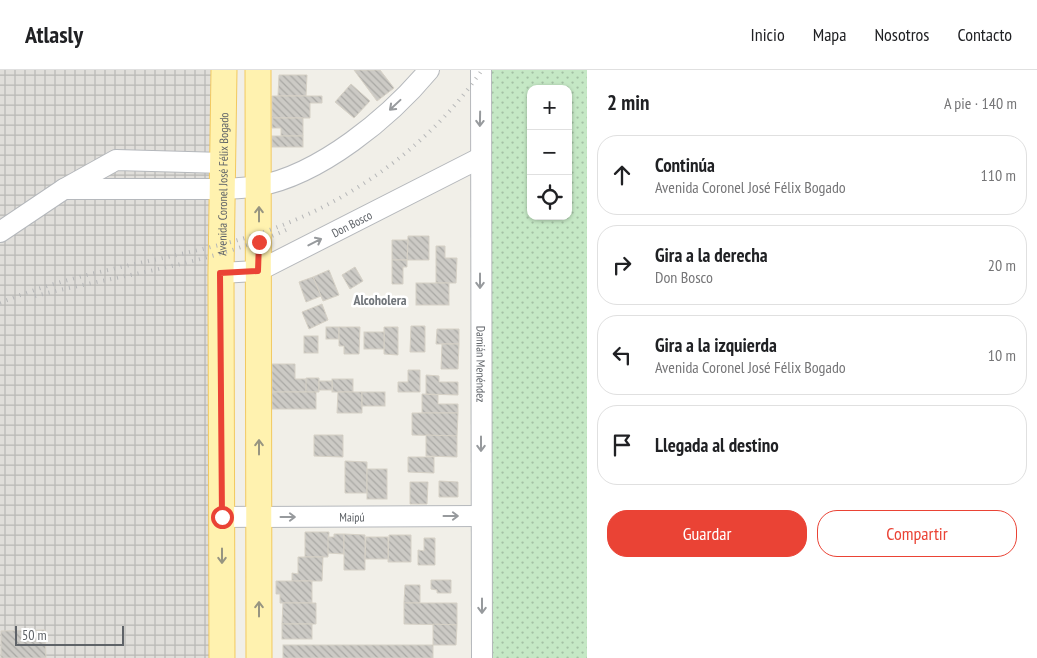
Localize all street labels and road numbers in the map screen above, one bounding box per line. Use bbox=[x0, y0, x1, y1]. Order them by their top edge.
street label: Avenida Coronel José Félix Bogado bbox=[214, 112, 231, 256]
street label: Don Bosco bbox=[329, 207, 374, 240]
street label: Damián Menéndez bbox=[474, 326, 489, 402]
street label: Maipú bbox=[339, 509, 365, 524]

